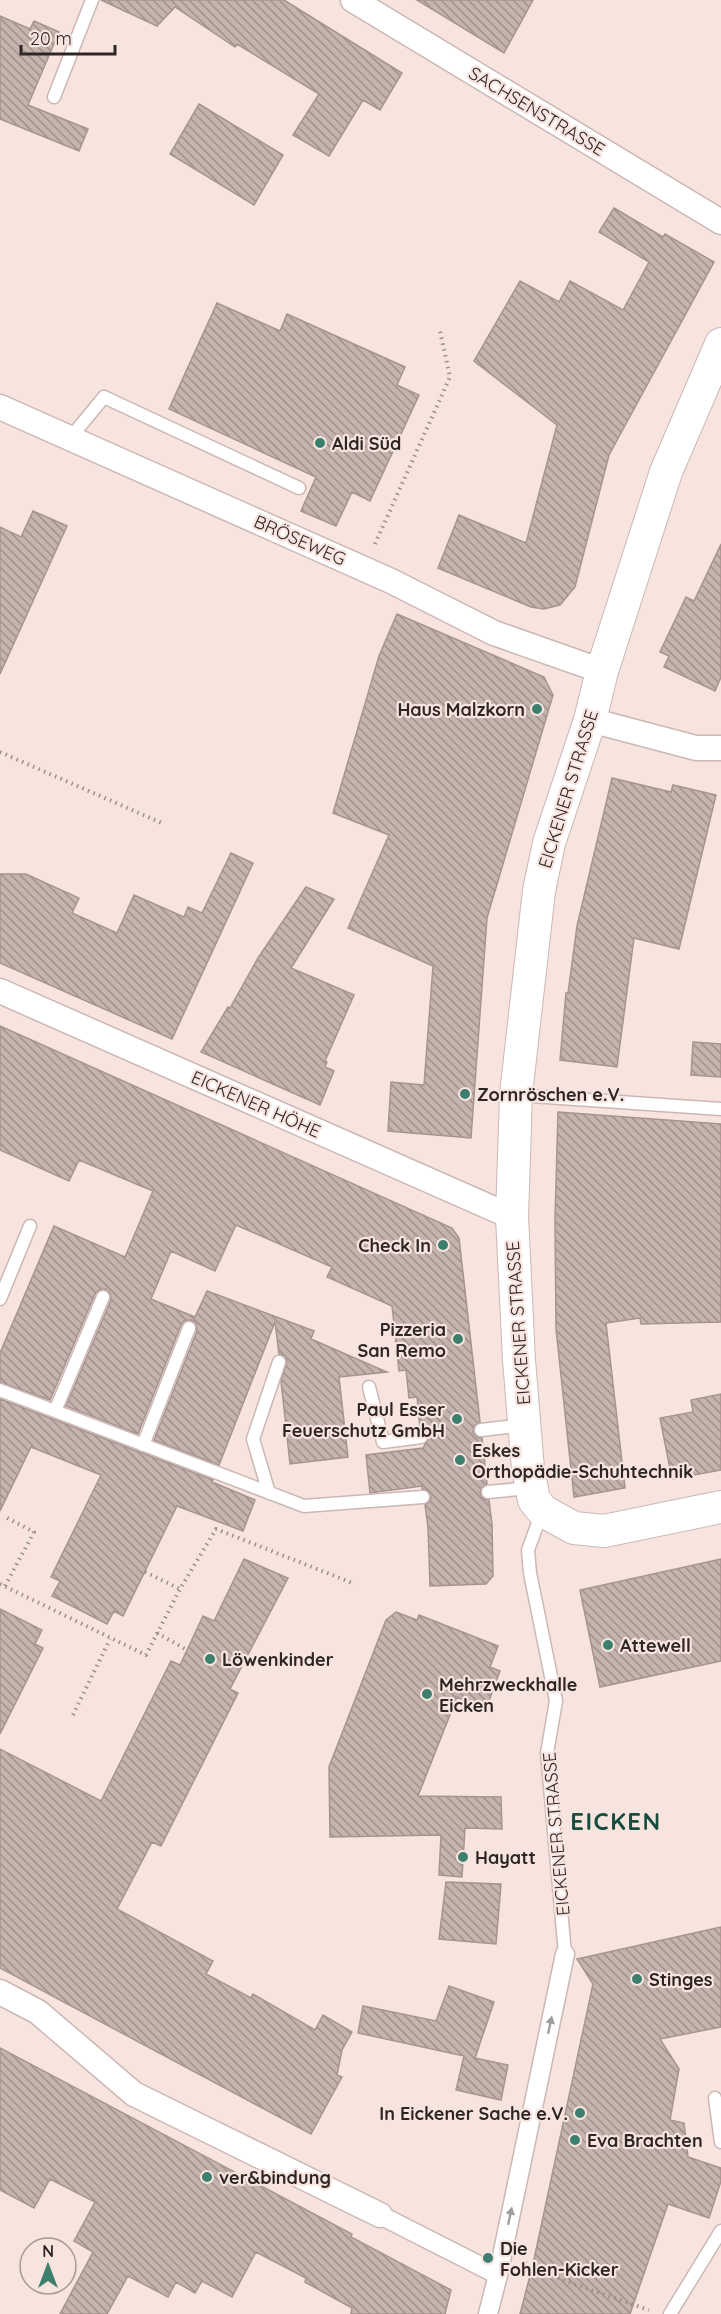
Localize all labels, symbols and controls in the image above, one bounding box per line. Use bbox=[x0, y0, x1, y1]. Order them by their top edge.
scale bar bbox=[21, 18, 116, 56]
text: 20 m bbox=[30, 27, 72, 50]
street label: SACHSENSTRASSE bbox=[465, 61, 609, 161]
place label: Aldi Süd bbox=[332, 432, 401, 455]
marker: Aldi Süd bbox=[313, 436, 327, 450]
street label: BRÖSEWEG bbox=[251, 510, 349, 570]
place label: Haus Malzkorn bbox=[397, 698, 525, 721]
marker: Haus Malzkorn bbox=[530, 702, 544, 716]
street label: EICKENER STRASSE bbox=[533, 707, 603, 871]
street label: EICKENER HÖHE bbox=[188, 1065, 324, 1143]
place label: Zornröschen e.V. bbox=[477, 1083, 624, 1106]
marker: Zornröschen e.V. bbox=[458, 1087, 472, 1101]
place label: Check In bbox=[358, 1234, 431, 1257]
marker: Check In bbox=[436, 1238, 450, 1252]
street label: EICKENER STRASSE bbox=[501, 1240, 535, 1406]
place label: Pizzeria San Remo bbox=[357, 1318, 446, 1362]
marker: Pizzeria San Remo bbox=[451, 1332, 465, 1346]
place label: Paul Esser Feuerschutz GmbH bbox=[282, 1398, 445, 1442]
marker: Paul Esser Feuerschutz GmbH bbox=[450, 1412, 464, 1426]
place label: Eskes Orthopädie-Schuhtechnik bbox=[472, 1439, 693, 1483]
marker: Eskes Orthopädie-Schuhtechnik bbox=[453, 1453, 467, 1467]
place label: Attewell bbox=[620, 1634, 691, 1657]
marker: Attewell bbox=[601, 1638, 615, 1652]
place label: Löwenkinder bbox=[222, 1648, 334, 1671]
marker: Löwenkinder bbox=[203, 1652, 217, 1666]
place label: Mehrzweckhalle Eicken bbox=[439, 1673, 577, 1717]
marker: Mehrzweckhalle Eicken bbox=[420, 1687, 434, 1701]
street label: EICKENER STRASSE bbox=[537, 1751, 575, 1917]
district label: EICKEN bbox=[570, 1806, 662, 1836]
place label: Hayatt bbox=[475, 1846, 536, 1869]
marker: Hayatt bbox=[456, 1850, 470, 1864]
place label: Stinges bbox=[649, 1968, 713, 1991]
marker: Stinges bbox=[630, 1972, 644, 1986]
one-way arrow bbox=[546, 2015, 555, 2034]
place label: In Eickener Sache e.V. bbox=[379, 2102, 568, 2125]
marker: In Eickener Sache e.V. bbox=[573, 2106, 587, 2120]
place label: Eva Brachten bbox=[587, 2129, 703, 2152]
marker: Eva Brachten bbox=[568, 2133, 582, 2147]
place label: ver&bindung bbox=[219, 2166, 331, 2189]
marker: ver&bindung bbox=[200, 2170, 214, 2184]
one-way arrow bbox=[506, 2206, 515, 2225]
north arrow bbox=[18, 2236, 78, 2296]
place label: Die Fohlen-Kicker bbox=[500, 2237, 619, 2281]
text: N bbox=[42, 2241, 54, 2261]
marker: Die Fohlen-Kicker bbox=[481, 2251, 495, 2265]

